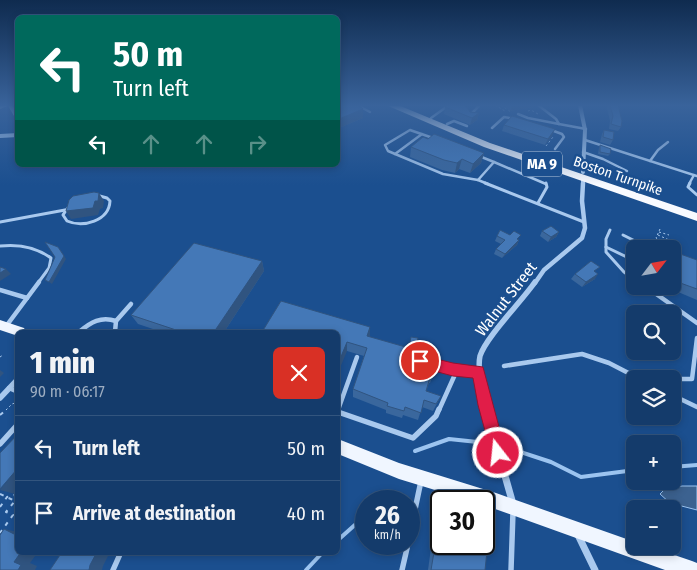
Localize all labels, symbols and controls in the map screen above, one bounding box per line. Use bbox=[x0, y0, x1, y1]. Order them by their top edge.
text: 50 m bbox=[113, 33, 183, 75]
icon: left bbox=[30, 35, 95, 100]
text: Turn left bbox=[113, 75, 189, 102]
icon: left bbox=[84, 130, 112, 158]
icon: ahead bbox=[137, 130, 165, 158]
icon: ahead bbox=[190, 130, 218, 158]
icon: right bbox=[243, 130, 271, 158]
road number: MA 9 bbox=[522, 152, 562, 176]
street label: Boston Turnpike bbox=[571, 153, 665, 199]
north arrow bbox=[626, 240, 681, 295]
map controls bbox=[626, 240, 681, 555]
street label: Walnut Street bbox=[471, 258, 541, 340]
button: search bbox=[626, 305, 681, 360]
pin bbox=[399, 340, 441, 382]
text: 1 min bbox=[30, 345, 95, 381]
button: close bbox=[273, 347, 325, 399]
icon: arrive bbox=[406, 347, 434, 375]
button: layers bbox=[626, 370, 681, 425]
text: 90 m · 06:17 bbox=[30, 382, 105, 401]
position arrow bbox=[471, 426, 523, 478]
icon: left bbox=[30, 434, 58, 462]
button: + bbox=[626, 435, 681, 490]
text: Turn left bbox=[73, 437, 140, 460]
text: 50 m bbox=[287, 437, 325, 460]
speed limit sign: 30 bbox=[430, 490, 495, 555]
icon: arrive bbox=[30, 499, 58, 527]
button: − bbox=[626, 500, 681, 555]
text: 26 bbox=[375, 501, 400, 531]
text: Arrive at destination bbox=[73, 502, 236, 525]
text: 40 m bbox=[287, 502, 325, 525]
text: km/h bbox=[374, 528, 401, 542]

